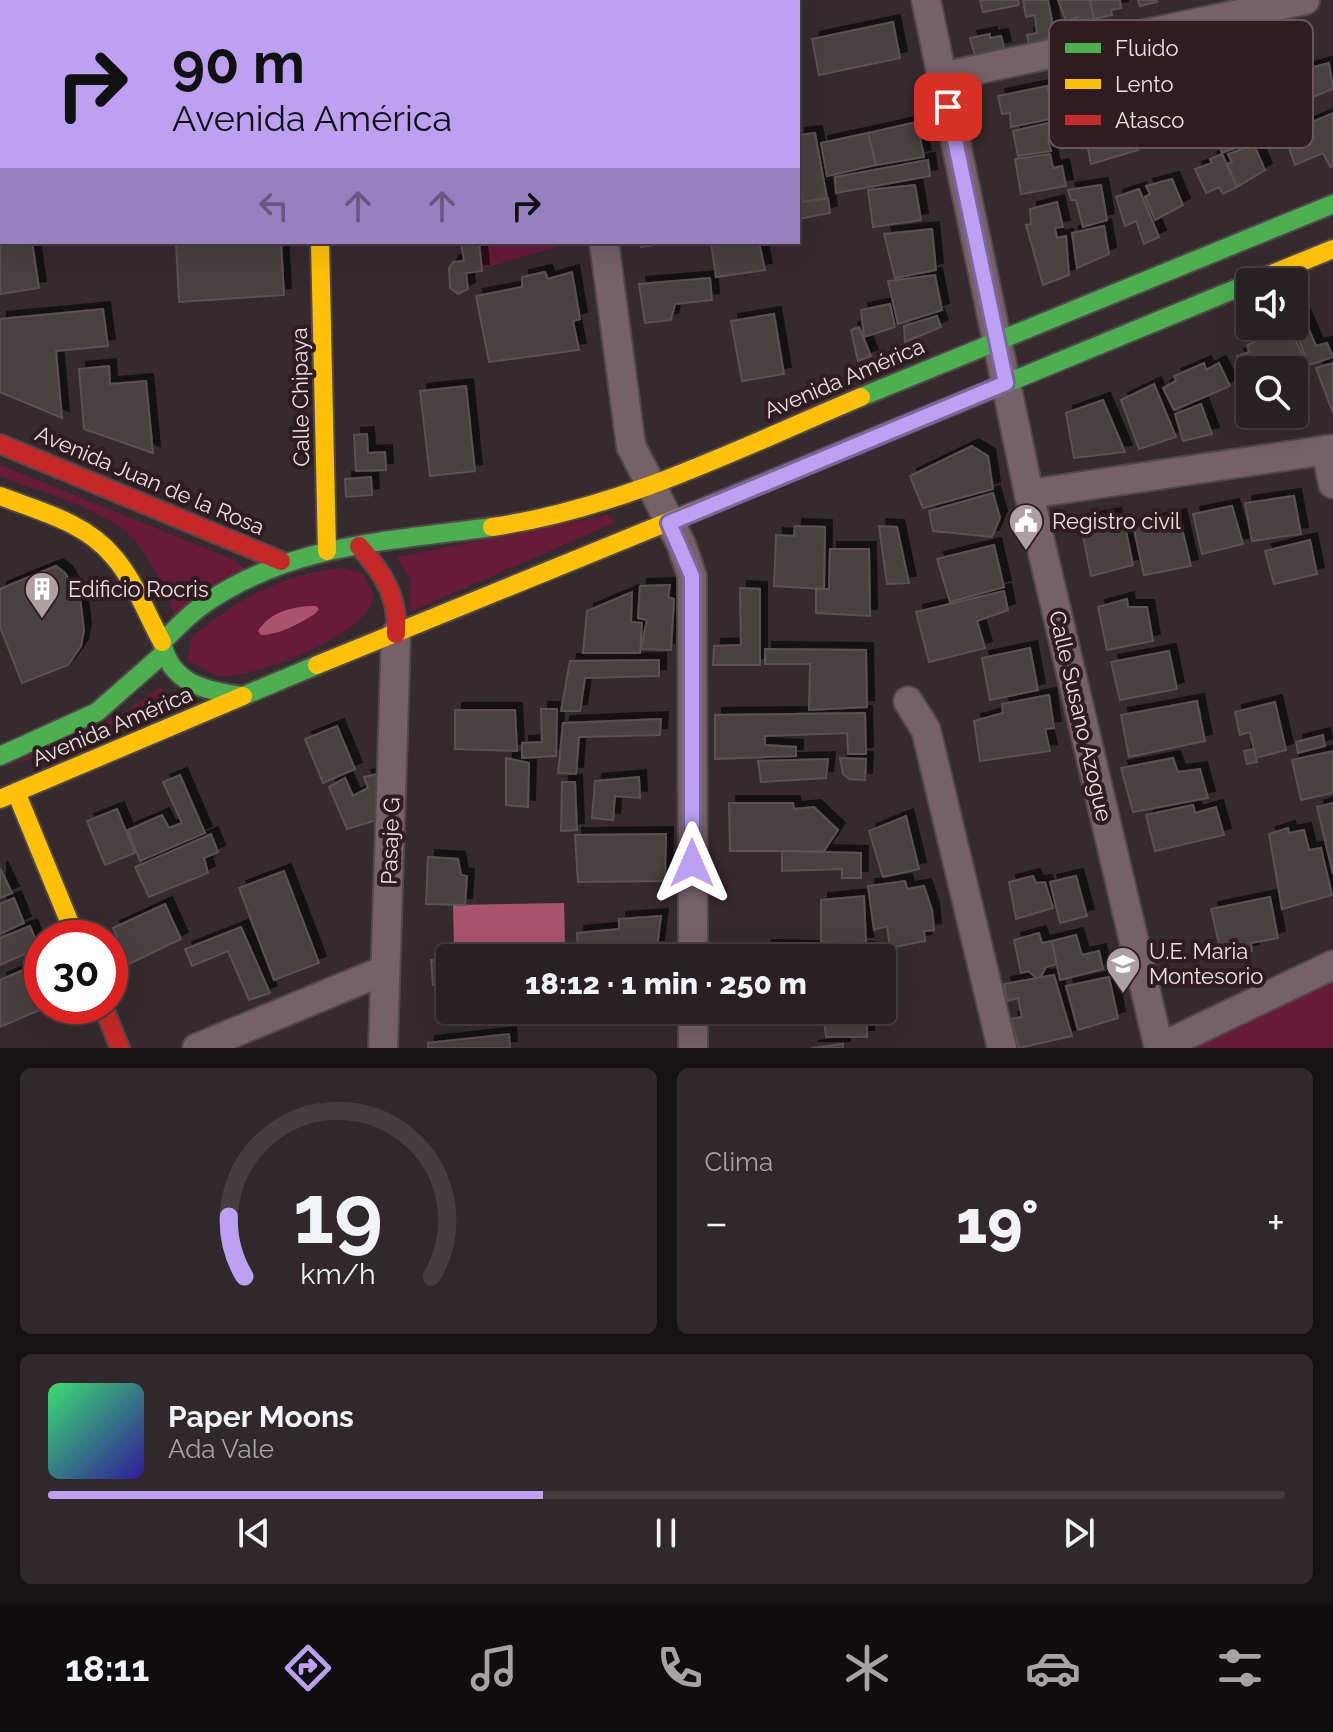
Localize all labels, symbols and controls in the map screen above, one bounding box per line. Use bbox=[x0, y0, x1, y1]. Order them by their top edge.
legend bbox=[1049, 20, 1313, 148]
text: 90 m bbox=[172, 30, 305, 96]
icon: right bbox=[40, 32, 144, 136]
text: Fluido bbox=[1115, 35, 1179, 61]
text: Lento bbox=[1115, 71, 1173, 97]
pin bbox=[914, 73, 982, 141]
icon: arrive bbox=[926, 85, 970, 129]
text: Avenida América bbox=[172, 97, 452, 139]
text: Atasco bbox=[1115, 107, 1184, 133]
icon: left bbox=[252, 184, 296, 228]
icon: ahead bbox=[336, 184, 380, 228]
icon: ahead bbox=[420, 184, 464, 228]
icon: right bbox=[504, 184, 548, 228]
map controls bbox=[1236, 268, 1308, 428]
button: sound bbox=[1236, 268, 1308, 340]
street label: Calle Chipaya bbox=[286, 327, 314, 467]
street label: Avenida América bbox=[760, 333, 928, 423]
button: search bbox=[1236, 356, 1308, 428]
street label: Avenida Juan de la Rosa bbox=[32, 420, 268, 540]
public building icon: Registro civil bbox=[1007, 502, 1045, 552]
place label: Registro civil bbox=[1052, 508, 1181, 534]
building icon: Edificio Rocris bbox=[23, 570, 61, 620]
place label: Edificio Rocris bbox=[68, 576, 209, 602]
street label: Calle Susano Azogue bbox=[1044, 608, 1118, 824]
street label: Avenida América bbox=[28, 681, 196, 771]
street label: Pasaje G bbox=[375, 797, 405, 885]
position arrow bbox=[650, 821, 734, 905]
speed limit sign: 30 bbox=[24, 920, 128, 1024]
place label: U.E. Maria Montesorio bbox=[1149, 938, 1263, 989]
school or university icon: U.E. Maria Montesorio bbox=[1104, 945, 1142, 995]
text: 18:12 · 1 min · 250 m bbox=[525, 966, 807, 1001]
text: Clima bbox=[705, 1147, 773, 1177]
text: 19 bbox=[293, 1165, 383, 1262]
text: 19° bbox=[956, 1187, 1039, 1257]
text: − bbox=[705, 1197, 728, 1248]
text: + bbox=[1267, 1197, 1285, 1248]
text: km/h bbox=[301, 1257, 376, 1291]
text: Paper Moons bbox=[168, 1399, 354, 1434]
text: Ada Vale bbox=[168, 1434, 274, 1464]
icon: previous bbox=[232, 1511, 276, 1555]
icon: pause bbox=[644, 1511, 688, 1555]
icon: next bbox=[1057, 1511, 1101, 1555]
icon: directions bbox=[280, 1640, 336, 1696]
icon: music bbox=[466, 1640, 522, 1696]
icon: phone bbox=[652, 1640, 708, 1696]
icon: climate bbox=[839, 1640, 895, 1696]
icon: car bbox=[1025, 1640, 1081, 1696]
icon: filters bbox=[1212, 1640, 1268, 1696]
text: 18:11 bbox=[65, 1647, 149, 1689]

